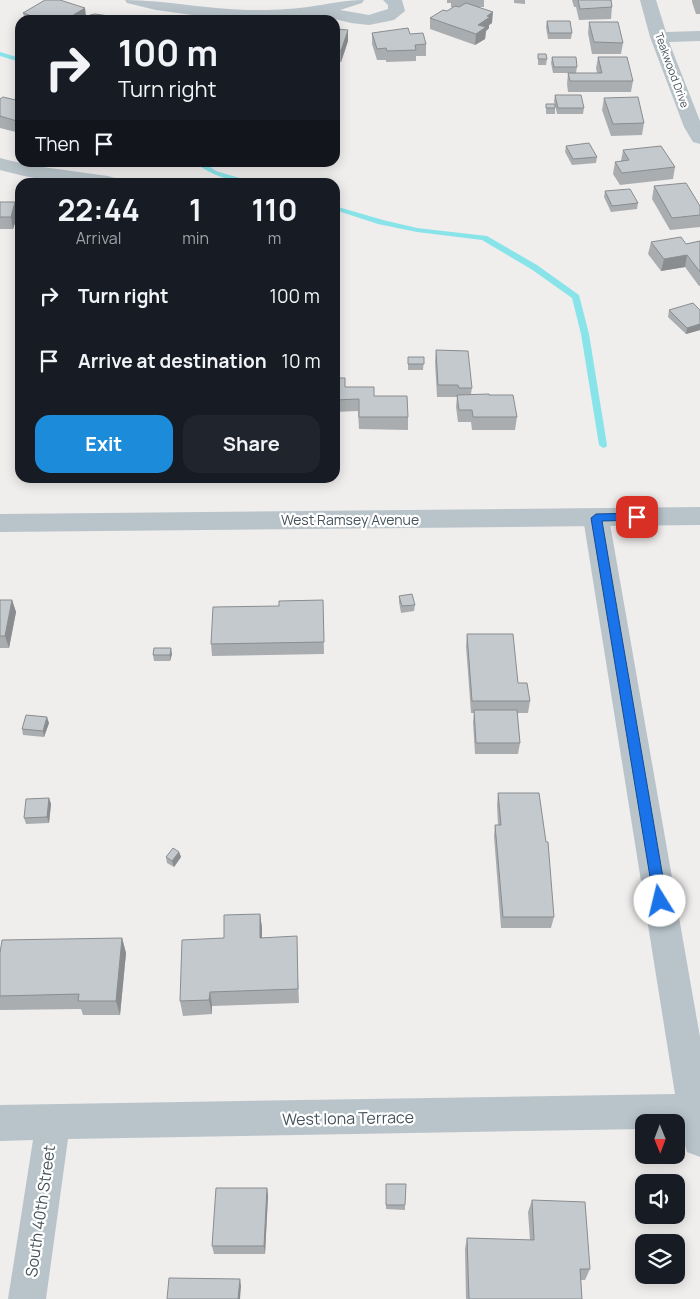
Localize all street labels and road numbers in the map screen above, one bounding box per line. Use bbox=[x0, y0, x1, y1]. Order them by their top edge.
street label: Teakwood Drive bbox=[652, 30, 693, 110]
street label: West Ramsey Avenue bbox=[281, 510, 419, 529]
street label: West Iona Terrace bbox=[282, 1106, 414, 1130]
street label: South 40th Street bbox=[20, 1143, 60, 1279]

